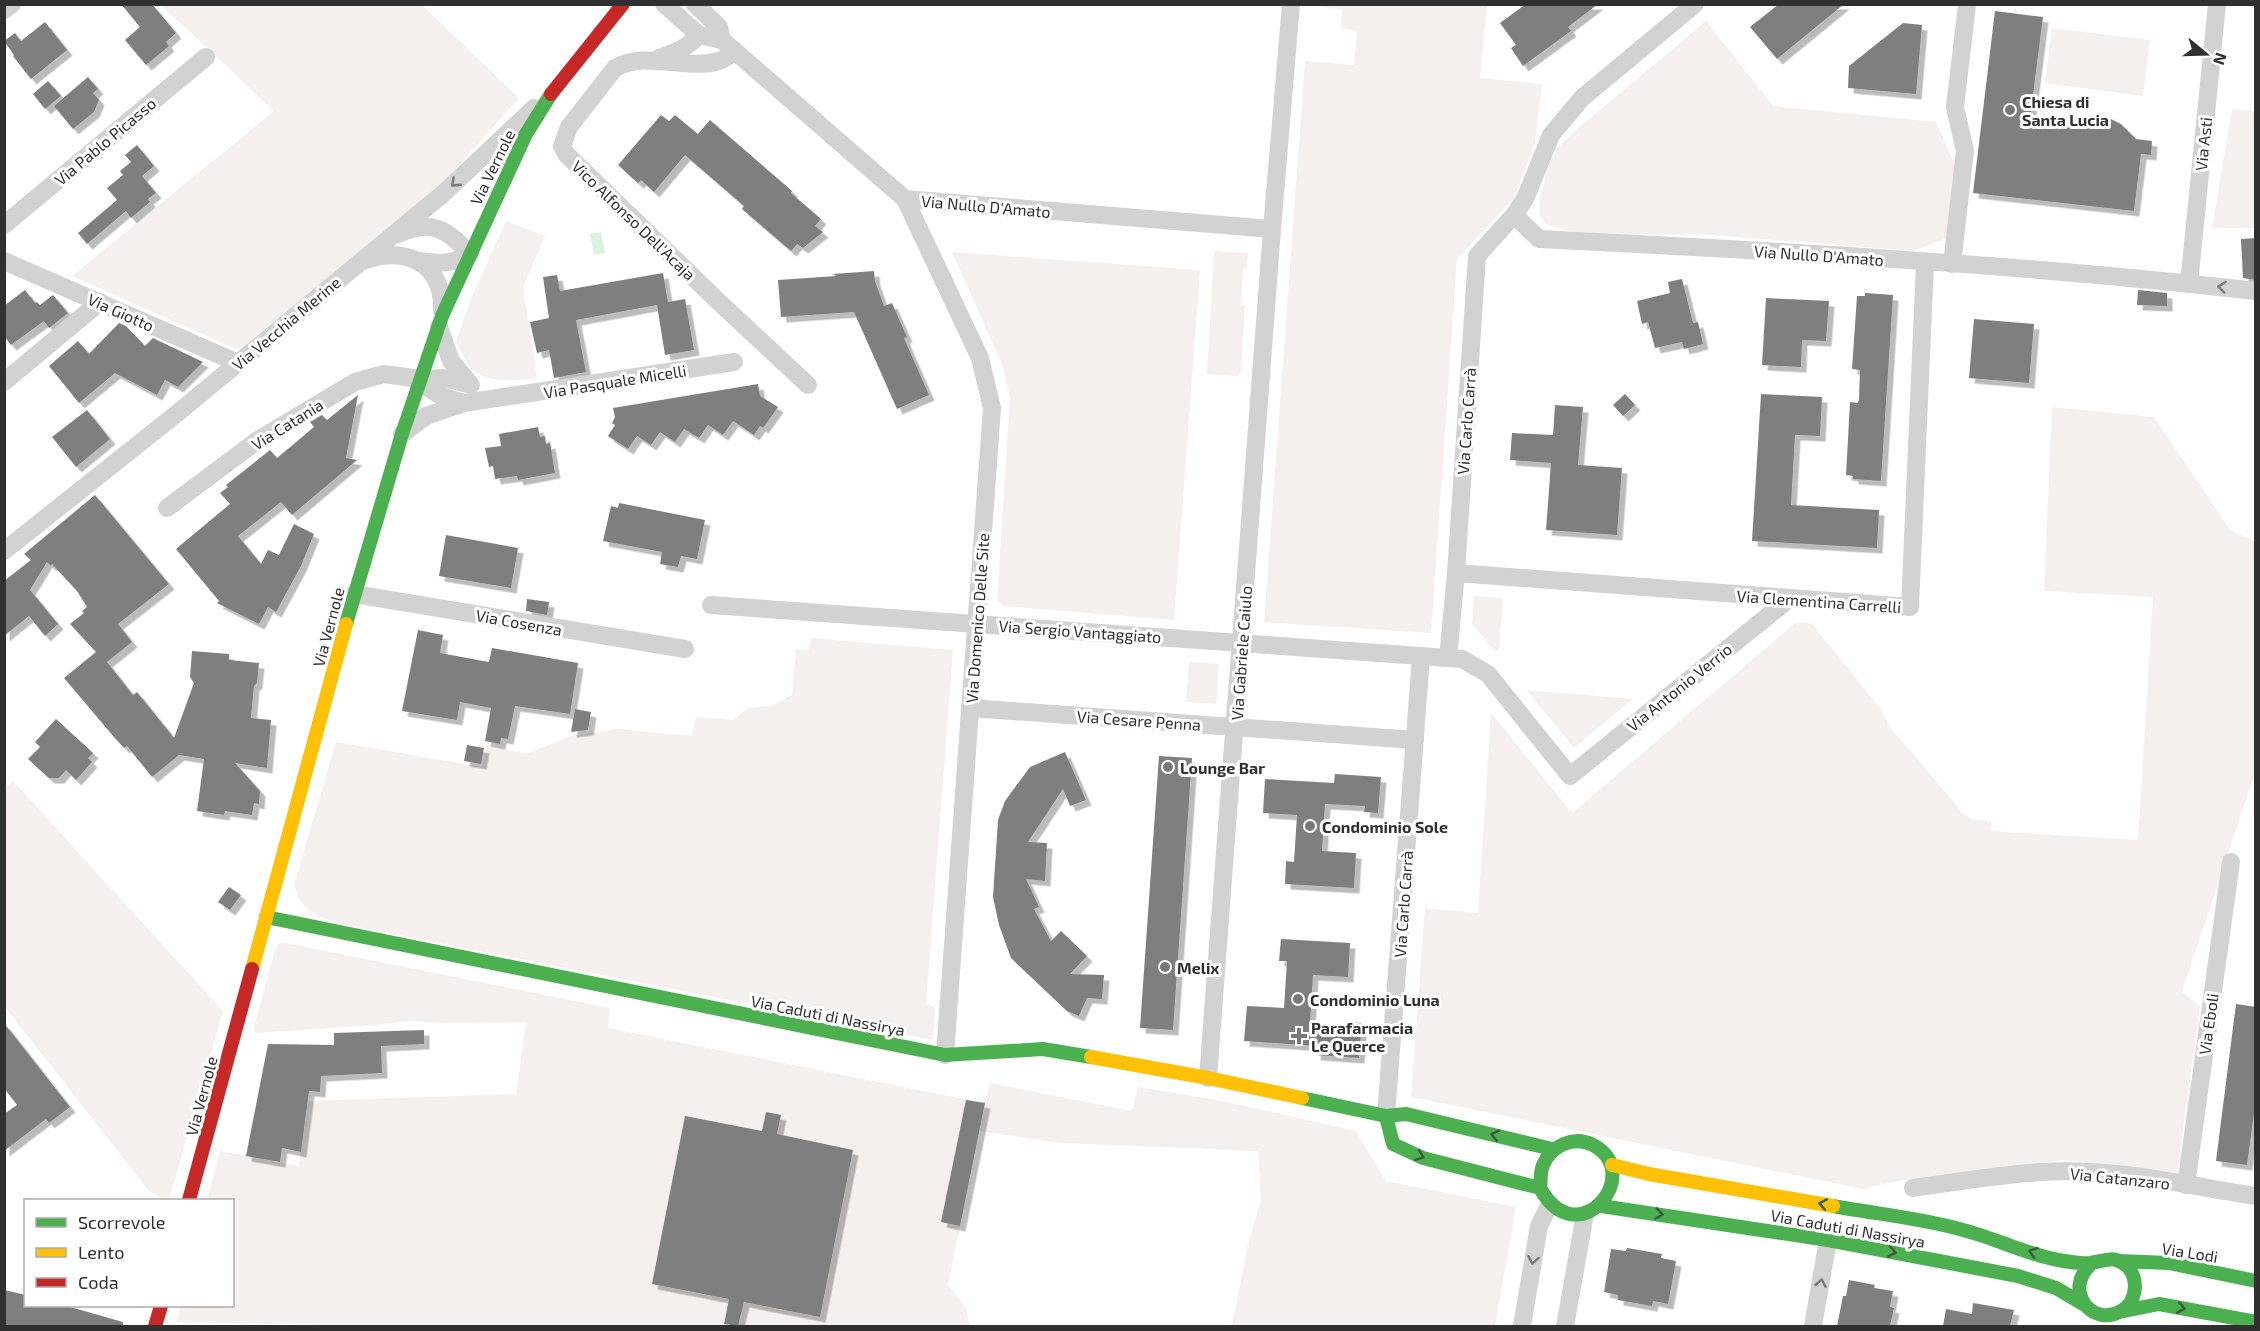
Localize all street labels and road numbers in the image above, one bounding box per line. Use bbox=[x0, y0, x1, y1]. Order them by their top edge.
street label: Via Pablo Picasso bbox=[51, 93, 159, 189]
street label: Via Asti bbox=[2191, 116, 2215, 172]
street label: Via Vernole bbox=[466, 126, 518, 208]
street label: Vico Alfonso Dell'Acaja bbox=[568, 156, 700, 284]
street label: Via Nullo D'Amato bbox=[920, 191, 1052, 221]
street label: Via Nullo D'Amato bbox=[1754, 241, 1884, 269]
street label: Via Vecchia Merine bbox=[228, 272, 344, 374]
street label: Via Giotto bbox=[85, 289, 157, 335]
street label: Via Pasquale Micelli bbox=[542, 360, 688, 402]
street label: Via Carlo Carrà bbox=[1453, 367, 1479, 475]
street label: Via Catania bbox=[248, 395, 326, 453]
street label: Via Domenico Delle Site bbox=[962, 532, 992, 704]
street label: Via Vernole bbox=[308, 585, 348, 669]
street label: Via Gabriele Caiulo bbox=[1227, 585, 1255, 721]
street label: Via Clementina Carrelli bbox=[1736, 586, 1902, 616]
street label: Via Cosenza bbox=[474, 605, 564, 639]
street label: Via Sergio Vantaggiato bbox=[998, 616, 1162, 646]
street label: Via Antonio Verrio bbox=[1623, 639, 1735, 735]
street label: Via Cesare Penna bbox=[1076, 706, 1202, 734]
street label: Via Carlo Carrà bbox=[1390, 850, 1416, 958]
street label: Via Caduti di Nassirya bbox=[749, 991, 907, 1039]
street label: Via Eboli bbox=[2194, 992, 2222, 1056]
street label: Via Vernole bbox=[181, 1054, 221, 1138]
street label: Via Catanzaro bbox=[2069, 1163, 2171, 1193]
street label: Via Caduti di Nassirya bbox=[1769, 1205, 1927, 1251]
street label: Via Lodi bbox=[2161, 1238, 2219, 1266]

